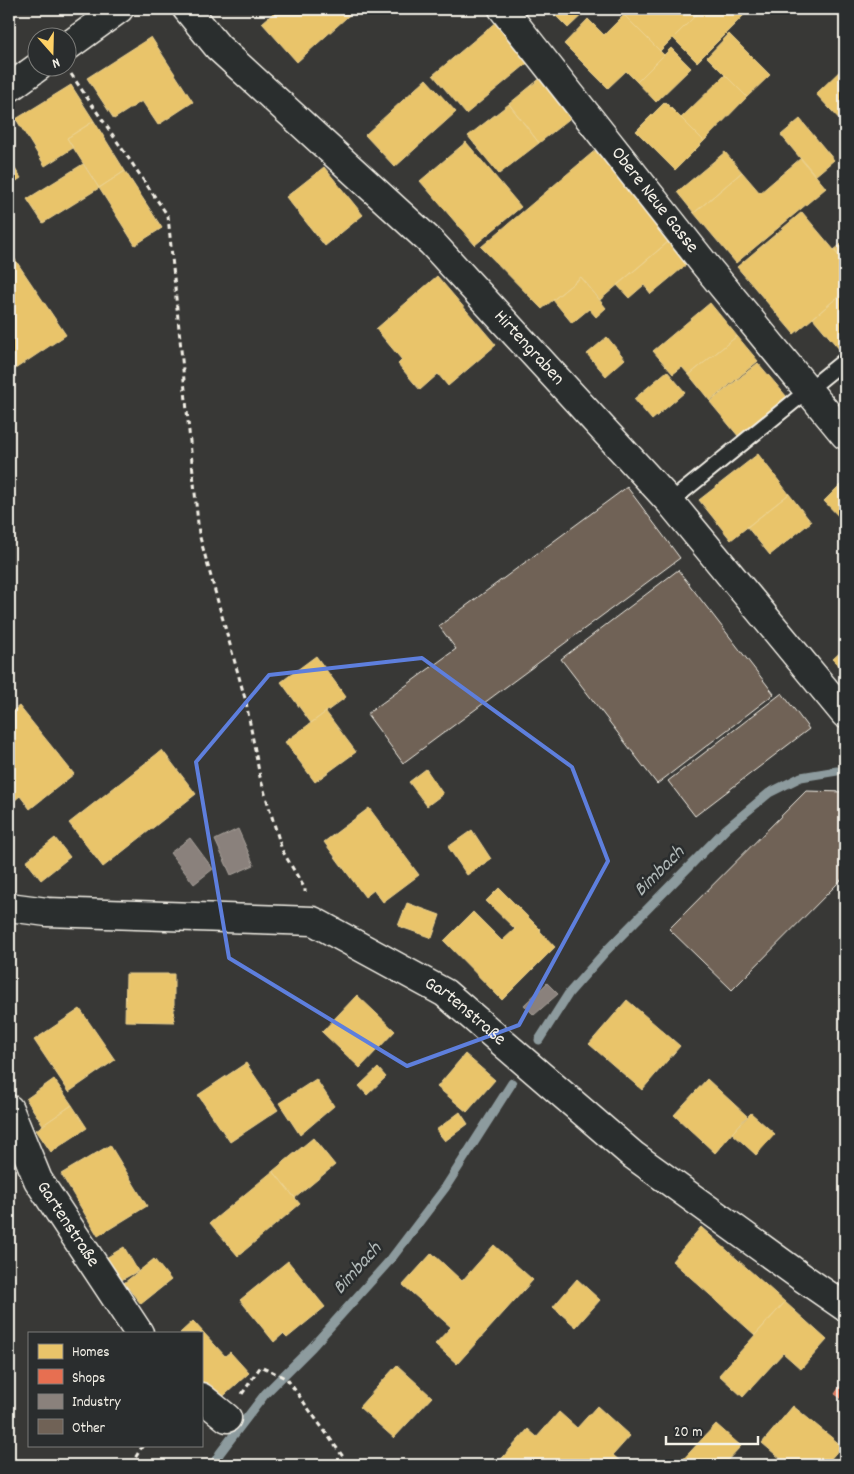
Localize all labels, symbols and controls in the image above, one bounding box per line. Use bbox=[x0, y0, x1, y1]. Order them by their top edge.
north arrow bbox=[28, 28, 78, 78]
text: N bbox=[49, 52, 62, 73]
street label: Obere Neue Gasse bbox=[604, 142, 705, 259]
street label: Hirtengraben bbox=[487, 304, 570, 392]
water label: Bimbach bbox=[628, 840, 692, 904]
street label: Gartenstraße bbox=[419, 971, 512, 1053]
street label: Gartenstraße bbox=[29, 1176, 106, 1273]
water label: Bimbach bbox=[327, 1236, 390, 1301]
legend bbox=[28, 1332, 202, 1446]
text: Homes bbox=[72, 1342, 110, 1364]
text: Shops bbox=[72, 1368, 105, 1390]
text: Industry bbox=[72, 1392, 121, 1414]
scale bar bbox=[666, 1414, 759, 1446]
text: Other bbox=[72, 1418, 106, 1440]
text: 20 m bbox=[674, 1422, 702, 1444]

